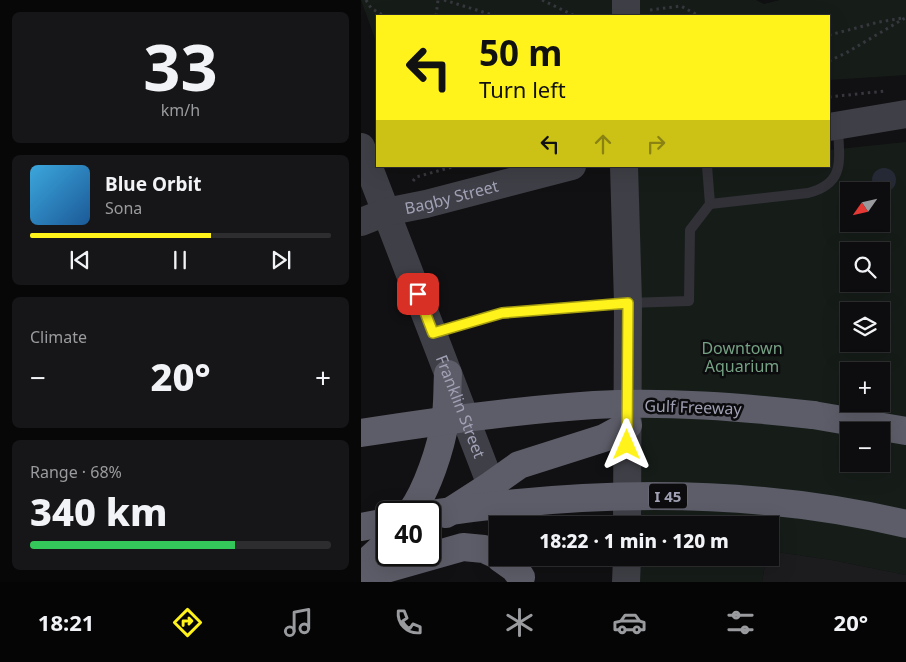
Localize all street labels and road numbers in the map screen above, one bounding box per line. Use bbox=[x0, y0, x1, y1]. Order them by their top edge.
street label: Bagby Street bbox=[403, 175, 501, 219]
street label: Franklin Street bbox=[431, 352, 491, 462]
street label: Gulf Freeway bbox=[644, 394, 743, 420]
road number: I 45 bbox=[649, 484, 687, 508]

